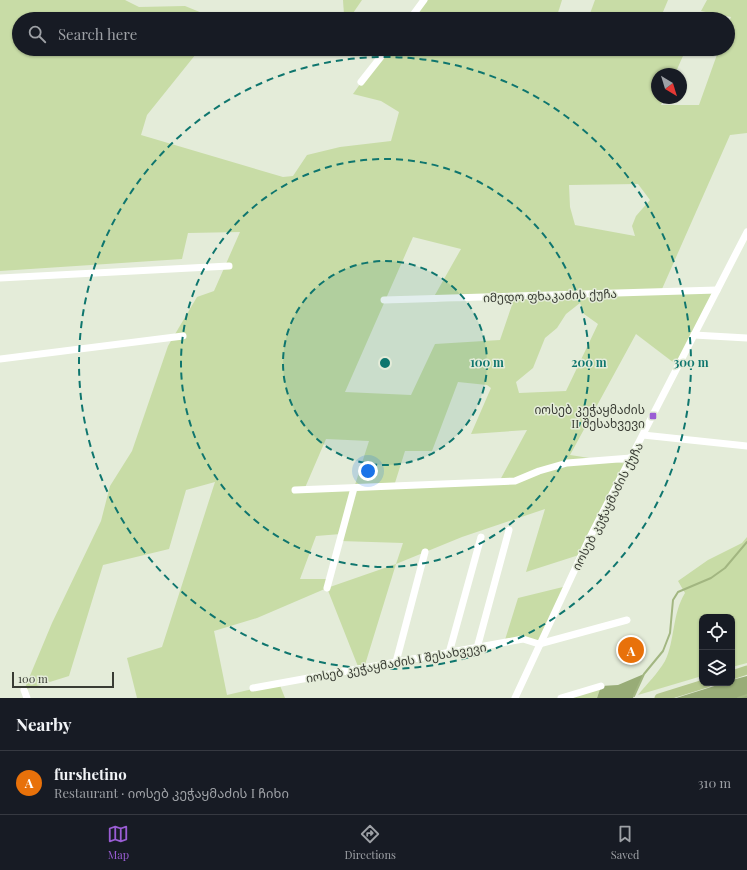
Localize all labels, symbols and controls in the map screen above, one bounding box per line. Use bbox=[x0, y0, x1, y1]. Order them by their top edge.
search box bbox=[12, 12, 735, 56]
icon: search bbox=[26, 23, 48, 45]
text: Search here bbox=[58, 24, 137, 44]
north arrow bbox=[651, 68, 687, 104]
street label: იმედო ფხაკაძის ქუჩა bbox=[483, 285, 617, 306]
text: 100 m bbox=[470, 354, 504, 370]
text: 200 m bbox=[571, 354, 607, 370]
text: 300 m bbox=[674, 354, 709, 370]
centre of rings bbox=[378, 356, 392, 370]
place label: იოსებ კეჭაყმაძის II შესახვევი bbox=[534, 401, 645, 431]
marker: იოსებ კეჭაყმაძის II შესახვევი bbox=[648, 411, 658, 421]
street label: იოსებ კეჭაყმაძის ქუჩა bbox=[568, 439, 646, 573]
your location bbox=[358, 461, 378, 481]
map controls bbox=[699, 614, 735, 686]
button: locate bbox=[699, 614, 735, 650]
pin: A bbox=[618, 635, 644, 665]
street label: იოსებ კეჭაყმაძის I შესახვევი bbox=[304, 638, 488, 686]
button: layers bbox=[699, 650, 735, 686]
scale bar bbox=[12, 670, 114, 689]
text: 100 m bbox=[18, 671, 48, 686]
text: Nearby bbox=[16, 713, 71, 735]
text: furshetino bbox=[54, 764, 127, 784]
text: A bbox=[25, 774, 33, 791]
text: 310 m bbox=[698, 774, 731, 791]
text: Restaurant · იოსებ კეჭაყმაძის I ჩიხი bbox=[54, 784, 289, 801]
tab: Map bbox=[107, 823, 129, 862]
tab: Directions bbox=[344, 823, 396, 862]
tab: Saved bbox=[611, 823, 639, 862]

